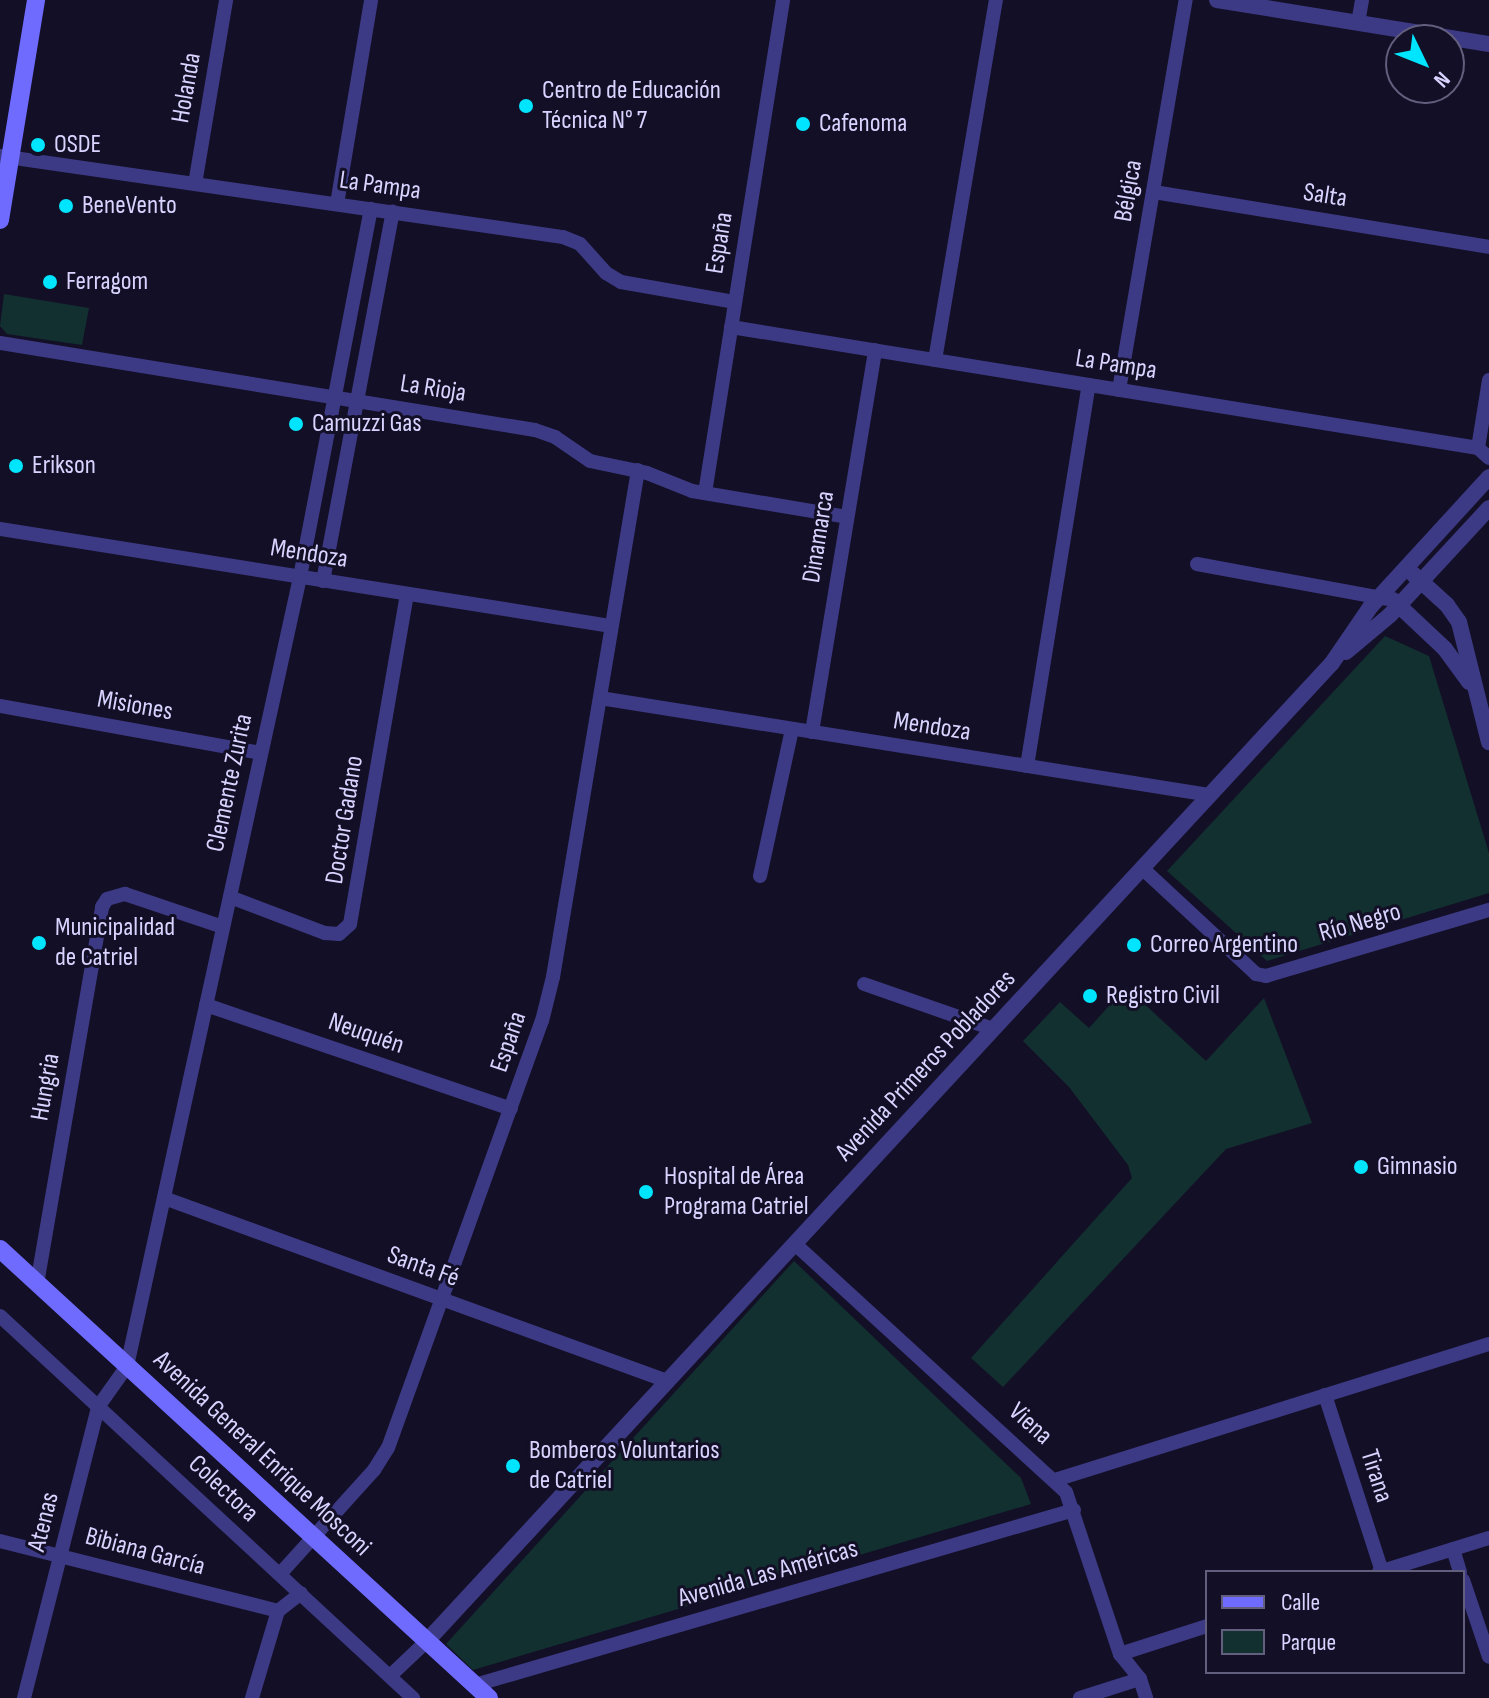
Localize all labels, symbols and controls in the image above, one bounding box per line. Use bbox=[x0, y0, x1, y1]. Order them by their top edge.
north arrow bbox=[1385, 24, 1465, 104]
street label: Holanda bbox=[165, 50, 209, 126]
text: N bbox=[1428, 66, 1455, 93]
place label: Centro de Educación Técnica N° 7 bbox=[542, 75, 721, 136]
marker: Centro de Educación Técnica N° 7 bbox=[517, 97, 535, 115]
place label: Cafenoma bbox=[819, 108, 907, 140]
marker: Cafenoma bbox=[794, 115, 812, 133]
place label: OSDE bbox=[54, 129, 101, 161]
marker: OSDE bbox=[29, 136, 47, 154]
street label: Bélgica bbox=[1108, 158, 1150, 224]
street label: La Pampa bbox=[337, 165, 423, 207]
street label: Salta bbox=[1301, 177, 1349, 215]
place label: BeneVento bbox=[82, 190, 177, 222]
marker: BeneVento bbox=[57, 197, 75, 215]
street label: España bbox=[700, 210, 740, 276]
place label: Ferragom bbox=[66, 266, 148, 298]
marker: Ferragom bbox=[41, 273, 59, 291]
street label: La Pampa bbox=[1073, 343, 1159, 387]
street label: La Rioja bbox=[398, 368, 468, 410]
place label: Camuzzi Gas bbox=[312, 408, 422, 440]
marker: Camuzzi Gas bbox=[287, 415, 305, 433]
place label: Erikson bbox=[32, 450, 96, 482]
marker: Erikson bbox=[7, 457, 25, 475]
street label: Dinamarca bbox=[796, 489, 842, 585]
street label: Mendoza bbox=[268, 533, 350, 575]
street label: Misiones bbox=[95, 684, 175, 728]
street label: Mendoza bbox=[891, 706, 973, 748]
street label: Clemente Zurita bbox=[200, 711, 260, 855]
street label: Doctor Gadano bbox=[319, 754, 371, 886]
street label: Río Negro bbox=[1315, 896, 1405, 950]
place label: Municipalidad de Catriel bbox=[55, 912, 175, 974]
place label: Correo Argentino bbox=[1150, 929, 1298, 961]
marker: Municipalidad de Catriel bbox=[30, 934, 48, 952]
marker: Correo Argentino bbox=[1125, 936, 1143, 954]
street label: Avenida Primeros Pobladores bbox=[829, 964, 1023, 1168]
place label: Registro Civil bbox=[1106, 980, 1220, 1012]
marker: Registro Civil bbox=[1081, 987, 1099, 1005]
street label: Neuquén bbox=[324, 1007, 408, 1061]
street label: España bbox=[484, 1008, 534, 1076]
street label: Hungria bbox=[25, 1051, 67, 1123]
place label: Gimnasio bbox=[1377, 1151, 1458, 1183]
marker: Gimnasio bbox=[1352, 1158, 1370, 1176]
place label: Hospital de Área Programa Catriel bbox=[664, 1161, 809, 1222]
marker: Hospital de Área Programa Catriel bbox=[635, 1181, 657, 1203]
street label: Santa Fé bbox=[383, 1240, 463, 1294]
street label: Avenida General Enrique Mosconi bbox=[147, 1345, 377, 1563]
street label: Viena bbox=[1002, 1396, 1058, 1452]
place label: Bomberos Voluntarios de Catriel bbox=[529, 1435, 720, 1496]
street label: Tirana bbox=[1353, 1446, 1399, 1506]
street label: Colectora bbox=[182, 1449, 264, 1529]
marker: Bomberos Voluntarios de Catriel bbox=[504, 1457, 522, 1475]
street label: Atenas bbox=[22, 1489, 66, 1555]
street label: Bibiana García bbox=[82, 1521, 208, 1583]
street label: Avenida Las Américas bbox=[674, 1533, 862, 1615]
legend bbox=[1205, 1570, 1465, 1674]
text: Calle bbox=[1281, 1588, 1320, 1617]
text: Parque bbox=[1281, 1628, 1336, 1657]

